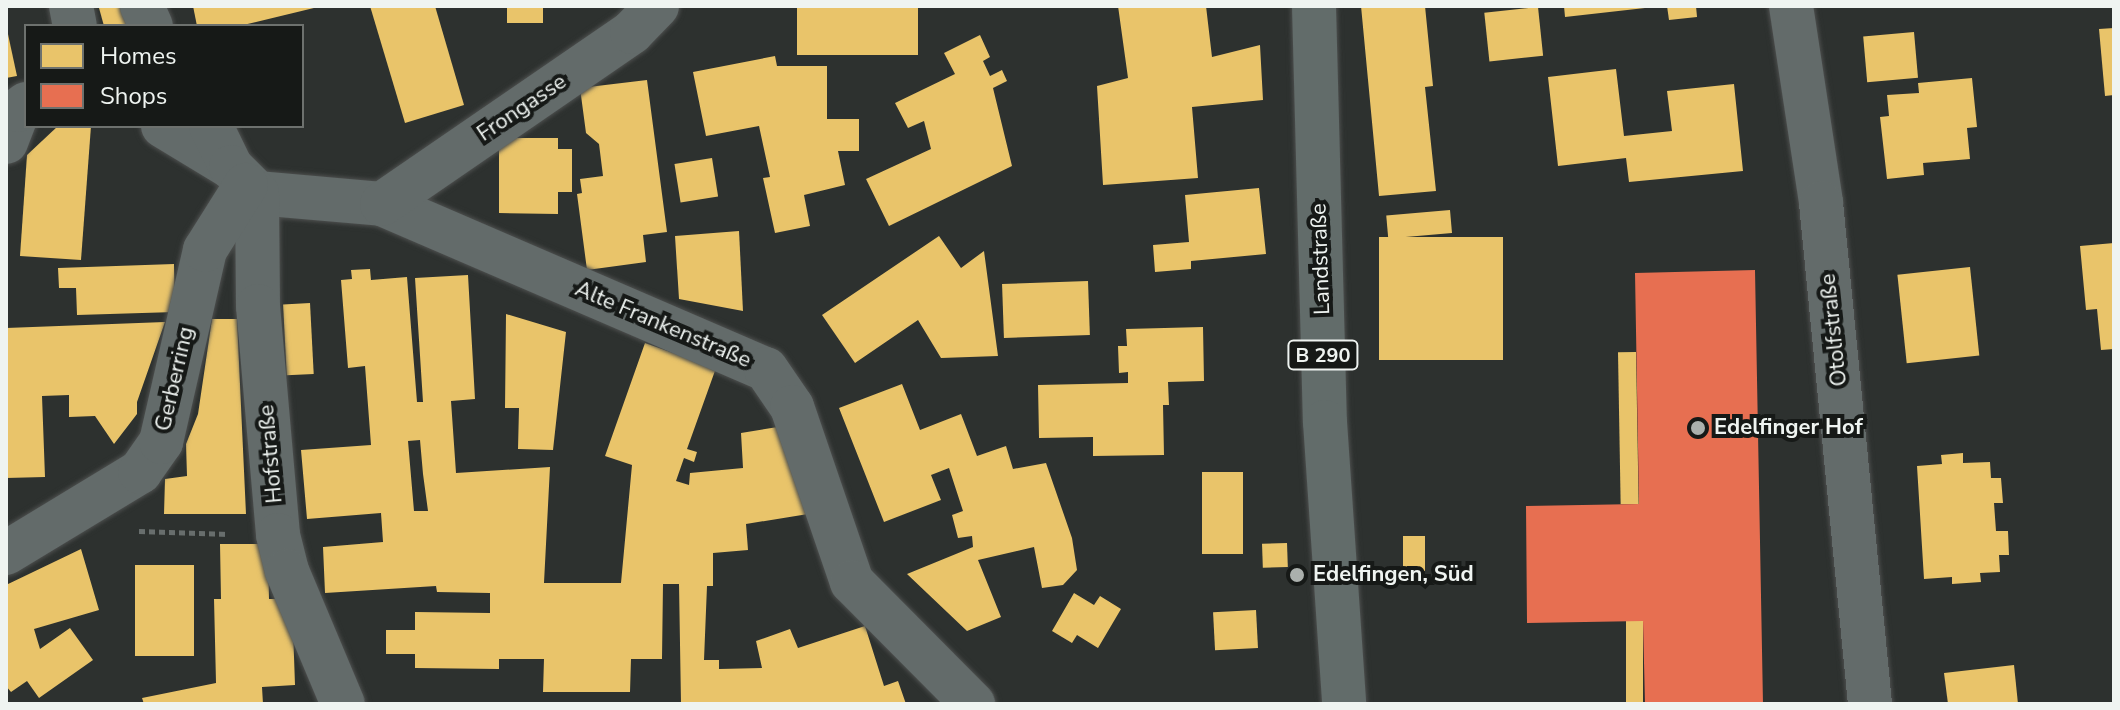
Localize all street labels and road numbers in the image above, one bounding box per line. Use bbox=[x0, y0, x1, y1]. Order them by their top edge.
street label: Frongasse bbox=[472, 69, 572, 147]
street label: Landstraße bbox=[1306, 203, 1336, 315]
street label: Otolfstraße bbox=[1815, 272, 1853, 388]
street label: Alte Frankenstraße bbox=[571, 276, 755, 374]
street label: Gerberring bbox=[150, 324, 200, 434]
road number: B 290 bbox=[1287, 339, 1359, 371]
street label: Hofstraße bbox=[254, 404, 288, 504]

